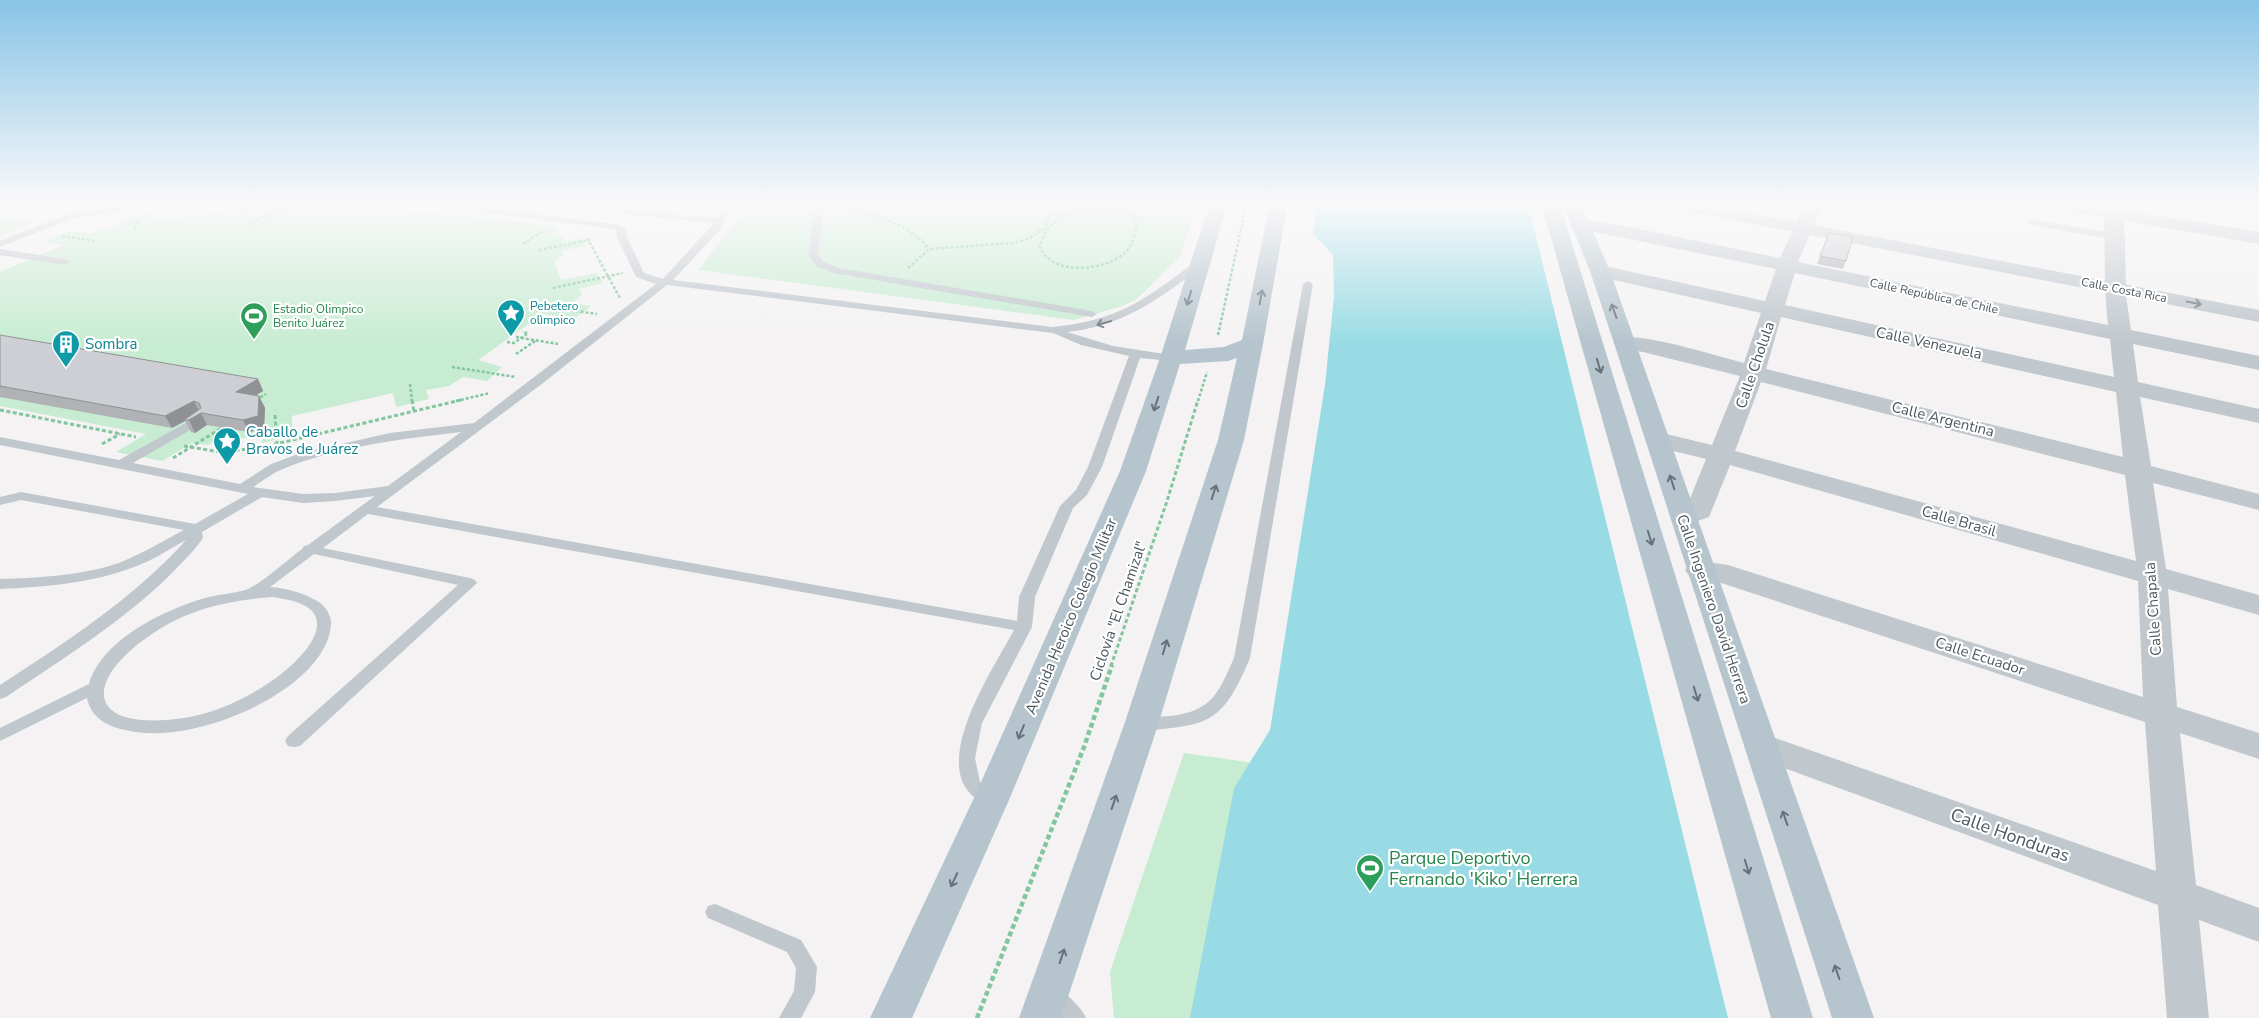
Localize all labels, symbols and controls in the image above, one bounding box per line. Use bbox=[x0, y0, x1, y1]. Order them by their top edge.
street label: Calle Costa Rica bbox=[2080, 274, 2168, 306]
street label: Calle República de Chile bbox=[1868, 275, 2000, 317]
one-way arrow bbox=[1257, 289, 1266, 305]
one-way arrow bbox=[1183, 290, 1193, 306]
place icon: Pebetero olìmpico bbox=[496, 298, 526, 337]
place label: Pebetero olìmpico bbox=[530, 298, 579, 328]
one-way arrow bbox=[2185, 299, 2201, 309]
sports icon: Estadio Olimpico Benito Juárez bbox=[239, 301, 269, 340]
place label: Estadio Olimpico Benito Juárez bbox=[273, 301, 364, 331]
one-way arrow bbox=[1609, 304, 1618, 319]
one-way arrow bbox=[1097, 318, 1113, 328]
street label: Calle Cholula bbox=[1731, 319, 1779, 411]
street label: Calle Venezuela bbox=[1874, 322, 1984, 364]
building icon: Sombra bbox=[51, 329, 81, 368]
place label: Sombra bbox=[85, 334, 137, 354]
one-way arrow bbox=[1594, 357, 1604, 373]
one-way arrow bbox=[1151, 396, 1160, 411]
street label: Calle Argentina bbox=[1890, 397, 1996, 441]
place label: Caballo de Bravos de Juárez bbox=[246, 422, 358, 459]
place icon: Caballo de Bravos de Juárez bbox=[212, 426, 242, 465]
one-way arrow bbox=[1666, 474, 1676, 490]
one-way arrow bbox=[1210, 485, 1219, 501]
street label: Calle Brasil bbox=[1919, 501, 1999, 541]
street label: Calle Ingeniero David Herrera bbox=[1672, 512, 1756, 706]
street label: Avenida Heroico Colegio Militar bbox=[1020, 514, 1122, 717]
one-way arrow bbox=[1645, 530, 1655, 546]
street label: Ciclovía "El Chamizal" bbox=[1085, 538, 1151, 684]
street label: Calle Chapala bbox=[2140, 561, 2166, 657]
street label: Calle Ecuador bbox=[1933, 632, 2028, 680]
one-way arrow bbox=[1161, 640, 1171, 656]
one-way arrow bbox=[1692, 686, 1702, 702]
one-way arrow bbox=[1015, 724, 1025, 739]
one-way arrow bbox=[1110, 794, 1120, 810]
street label: Calle Honduras bbox=[1947, 802, 2073, 868]
one-way arrow bbox=[1780, 811, 1789, 826]
place label: Parque Deportivo Fernando 'Kiko' Herrera bbox=[1389, 846, 1578, 891]
sports icon: Parque Deportivo Fernando 'Kiko' Herrera bbox=[1355, 853, 1385, 892]
one-way arrow bbox=[1743, 858, 1753, 874]
one-way arrow bbox=[949, 872, 959, 887]
one-way arrow bbox=[1058, 948, 1067, 964]
one-way arrow bbox=[1832, 965, 1841, 980]

